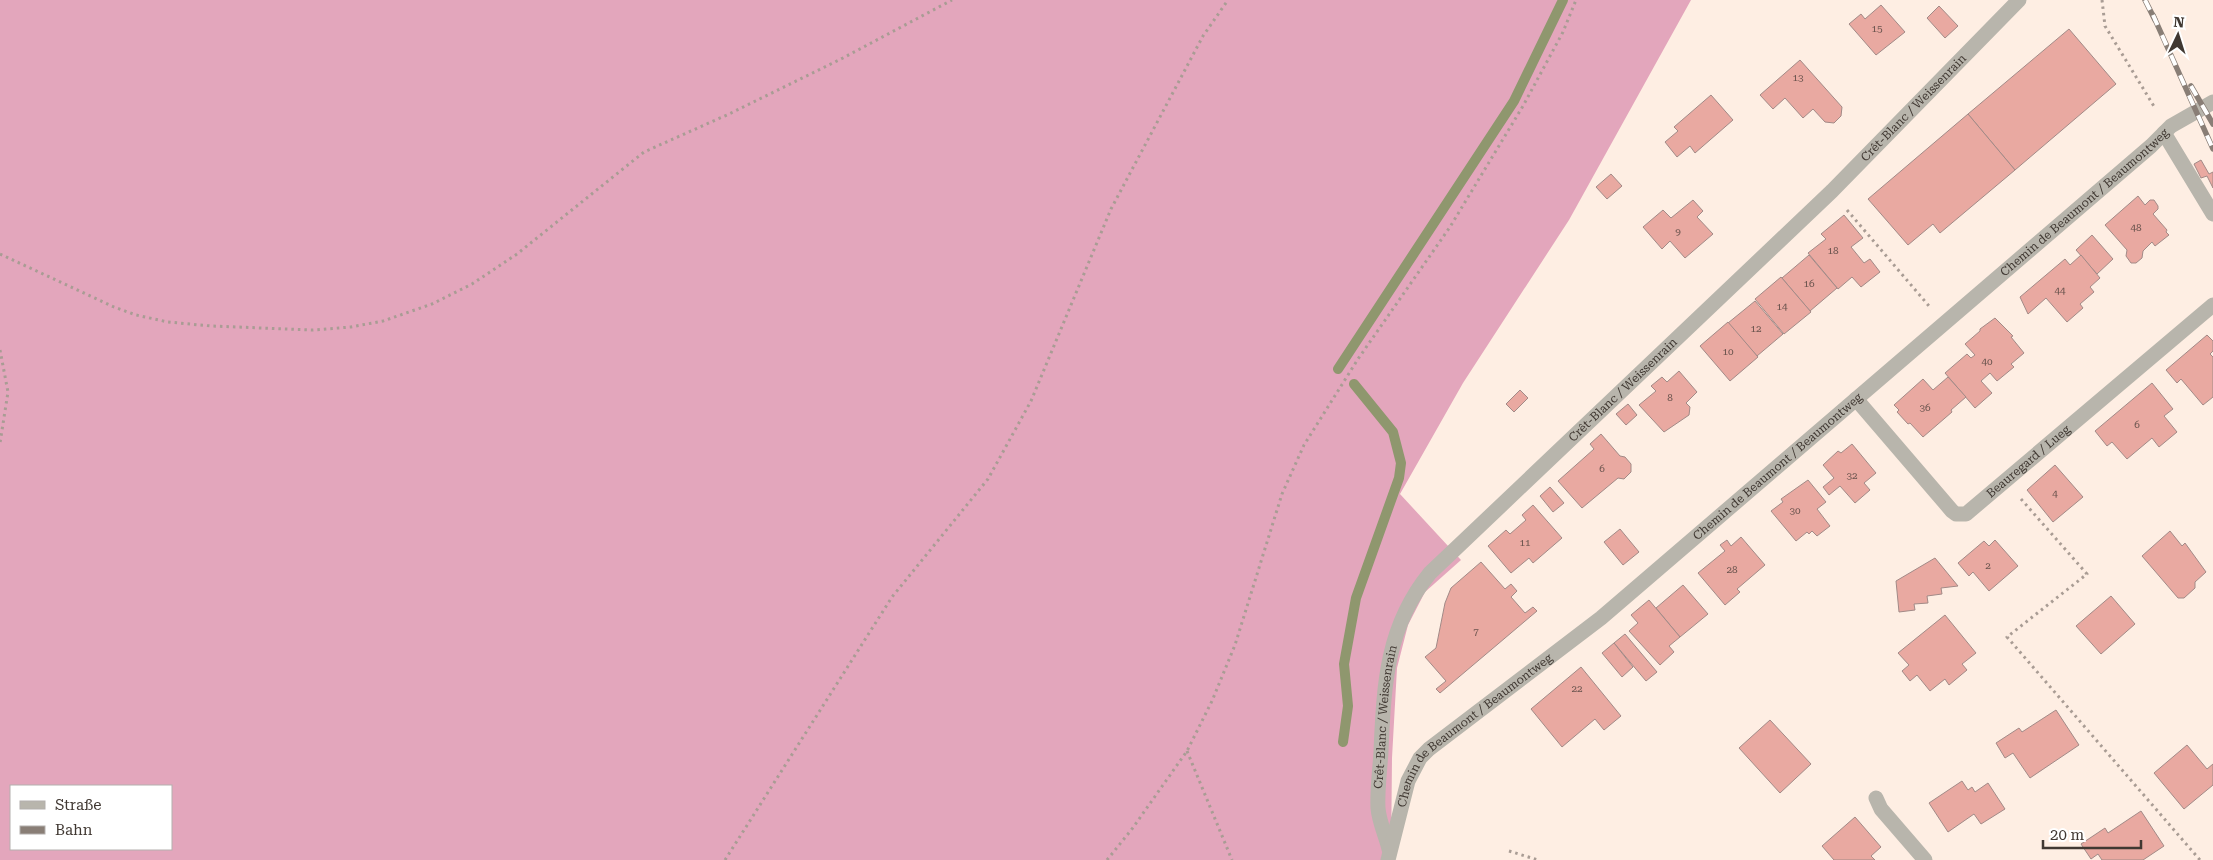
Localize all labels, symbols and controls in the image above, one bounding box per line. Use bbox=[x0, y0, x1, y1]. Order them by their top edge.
north arrow bbox=[2153, 10, 2203, 60]
text: N bbox=[2173, 14, 2185, 30]
house number: 15 bbox=[1871, 23, 1883, 34]
street label: Crêt-Blanc / Weissenrain bbox=[1858, 51, 1969, 164]
house number: 13 bbox=[1792, 72, 1804, 83]
street label: Chemin de Beaumont / Beaumontweg bbox=[1997, 125, 2172, 279]
house number: 48 bbox=[2130, 222, 2142, 233]
house number: 9 bbox=[1675, 226, 1681, 237]
house number: 18 bbox=[1827, 245, 1839, 256]
house number: 16 bbox=[1803, 278, 1815, 289]
house number: 44 bbox=[2054, 285, 2066, 296]
house number: 14 bbox=[1776, 301, 1788, 312]
house number: 12 bbox=[1750, 323, 1762, 334]
street label: Crêt-Blanc / Weissenrain bbox=[1566, 335, 1680, 445]
house number: 10 bbox=[1722, 346, 1734, 357]
house number: 40 bbox=[1981, 356, 1993, 367]
street label: Chemin de Beaumont / Beaumontweg bbox=[1690, 390, 1865, 543]
house number: 8 bbox=[1667, 392, 1673, 403]
house number: 36 bbox=[1919, 402, 1931, 413]
house number: 6 bbox=[2134, 419, 2140, 430]
street label: Beauregard / Lueg bbox=[1984, 422, 2073, 501]
house number: 6 bbox=[1599, 463, 1605, 474]
house number: 32 bbox=[1846, 470, 1858, 481]
house number: 4 bbox=[2052, 488, 2058, 499]
house number: 30 bbox=[1789, 505, 1801, 516]
house number: 11 bbox=[1519, 537, 1531, 548]
house number: 2 bbox=[1985, 560, 1991, 571]
house number: 28 bbox=[1726, 564, 1738, 575]
house number: 7 bbox=[1473, 626, 1479, 637]
street label: Crêt-Blanc / Weissenrain bbox=[1371, 643, 1400, 789]
street label: Chemin de Beaumont / Beaumontweg bbox=[1395, 651, 1555, 809]
house number: 22 bbox=[1571, 683, 1583, 694]
legend bbox=[10, 785, 172, 850]
text: Straße bbox=[55, 796, 102, 814]
scale bar bbox=[2043, 818, 2140, 850]
text: Bahn bbox=[55, 821, 93, 839]
text: 20 m bbox=[2050, 826, 2085, 844]

